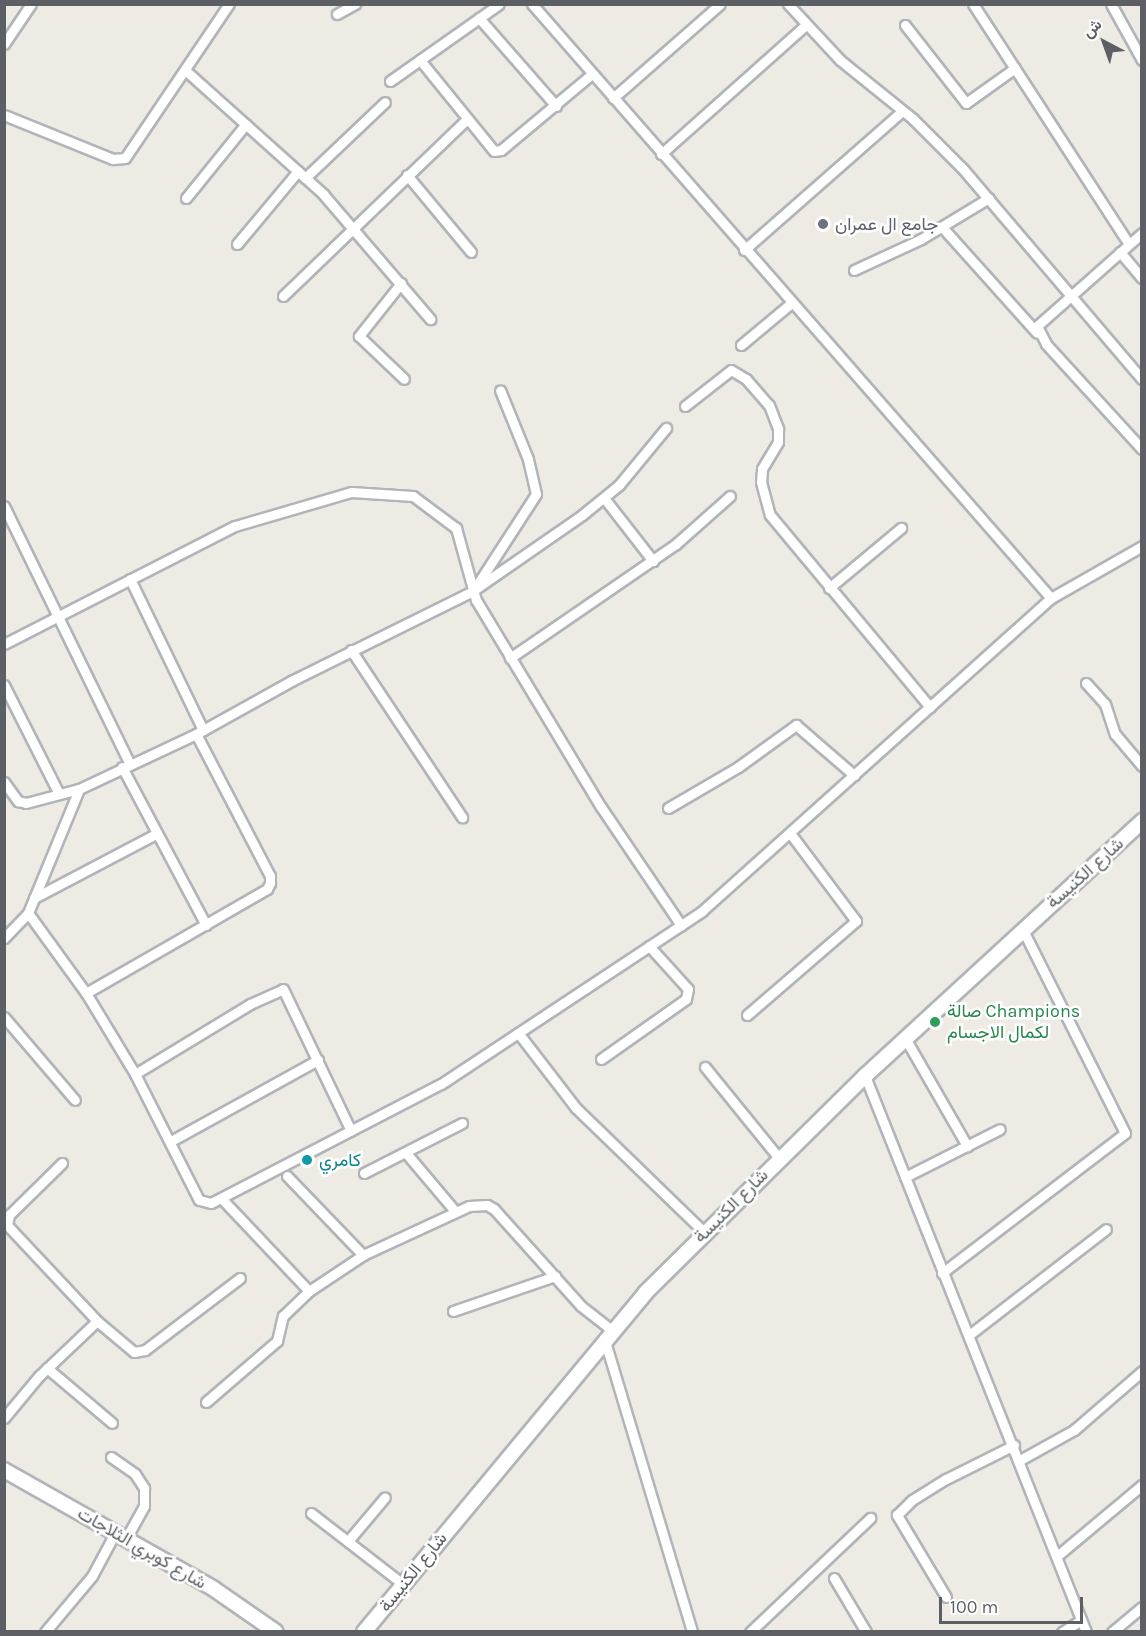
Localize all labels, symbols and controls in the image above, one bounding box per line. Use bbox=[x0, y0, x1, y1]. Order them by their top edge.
north arrow bbox=[1074, 12, 1134, 72]
text: ش bbox=[1078, 15, 1105, 42]
place label: جامع ال عمران bbox=[835, 213, 938, 235]
marker: جامع ال عمران bbox=[816, 217, 830, 231]
street label: شارع الكنيسة bbox=[1042, 833, 1128, 913]
place label: صالة Champions لكمال الاجسام bbox=[947, 1001, 1080, 1044]
marker: صالة Champions لكمال الاجسام bbox=[928, 1015, 942, 1029]
place label: كامري bbox=[319, 1149, 361, 1171]
marker: كامري bbox=[300, 1153, 314, 1167]
street label: شارع الكنيسة bbox=[689, 1164, 773, 1248]
street label: شارع كوبري الثلاجات bbox=[74, 1502, 210, 1594]
street label: شارع الكنيسة bbox=[374, 1528, 452, 1616]
scale bar bbox=[942, 1585, 1086, 1623]
text: 100 m bbox=[950, 1596, 998, 1618]

